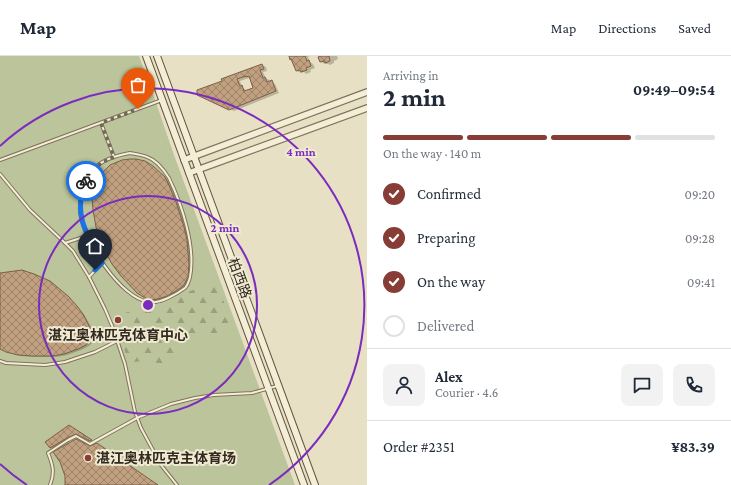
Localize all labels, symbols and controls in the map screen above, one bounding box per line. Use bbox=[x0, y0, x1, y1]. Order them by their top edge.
text: Map bbox=[20, 17, 56, 38]
text: Map bbox=[551, 20, 576, 36]
text: Directions bbox=[598, 20, 656, 36]
text: Saved bbox=[678, 20, 711, 36]
pin bbox=[121, 68, 155, 109]
text: Arriving in bbox=[383, 68, 439, 83]
icon: bag bbox=[127, 74, 149, 96]
text: 09:49–09:54 bbox=[633, 82, 715, 98]
text: 2 min bbox=[383, 83, 446, 112]
text: 4 min bbox=[286, 145, 316, 159]
text: On the way · 140 m bbox=[383, 146, 481, 161]
courier bbox=[66, 161, 106, 201]
icon: bike bbox=[75, 170, 97, 192]
icon: check bbox=[383, 183, 405, 205]
text: Confirmed bbox=[417, 186, 481, 202]
text: 09:20 bbox=[685, 187, 715, 202]
text: 2 min bbox=[211, 221, 240, 235]
icon: check bbox=[383, 227, 405, 249]
pin bbox=[78, 229, 112, 270]
text: Preparing bbox=[417, 230, 476, 246]
text: 09:28 bbox=[685, 231, 715, 246]
icon: home bbox=[84, 235, 106, 257]
street label: 柏西路 bbox=[225, 256, 255, 300]
icon: check bbox=[383, 271, 405, 293]
text: On the way bbox=[417, 274, 485, 290]
text: 09:41 bbox=[687, 275, 715, 290]
centre of rings bbox=[141, 298, 155, 312]
marker: 湛江奥林匹克体育中心 bbox=[113, 315, 123, 325]
text: Delivered bbox=[417, 318, 474, 334]
place label: 湛江奥林匹克体育中心 bbox=[48, 327, 188, 343]
button: person bbox=[383, 364, 425, 406]
button: chat bbox=[621, 364, 663, 406]
button: phone bbox=[673, 364, 715, 406]
text: Alex bbox=[435, 369, 463, 385]
text: Courier · 4.6 bbox=[435, 385, 498, 400]
text: Order #2351 bbox=[383, 439, 455, 455]
text: ¥83.39 bbox=[671, 439, 715, 455]
place label: 湛江奥林匹克主体育场 bbox=[96, 450, 236, 466]
marker: 湛江奥林匹克主体育场 bbox=[83, 453, 93, 463]

